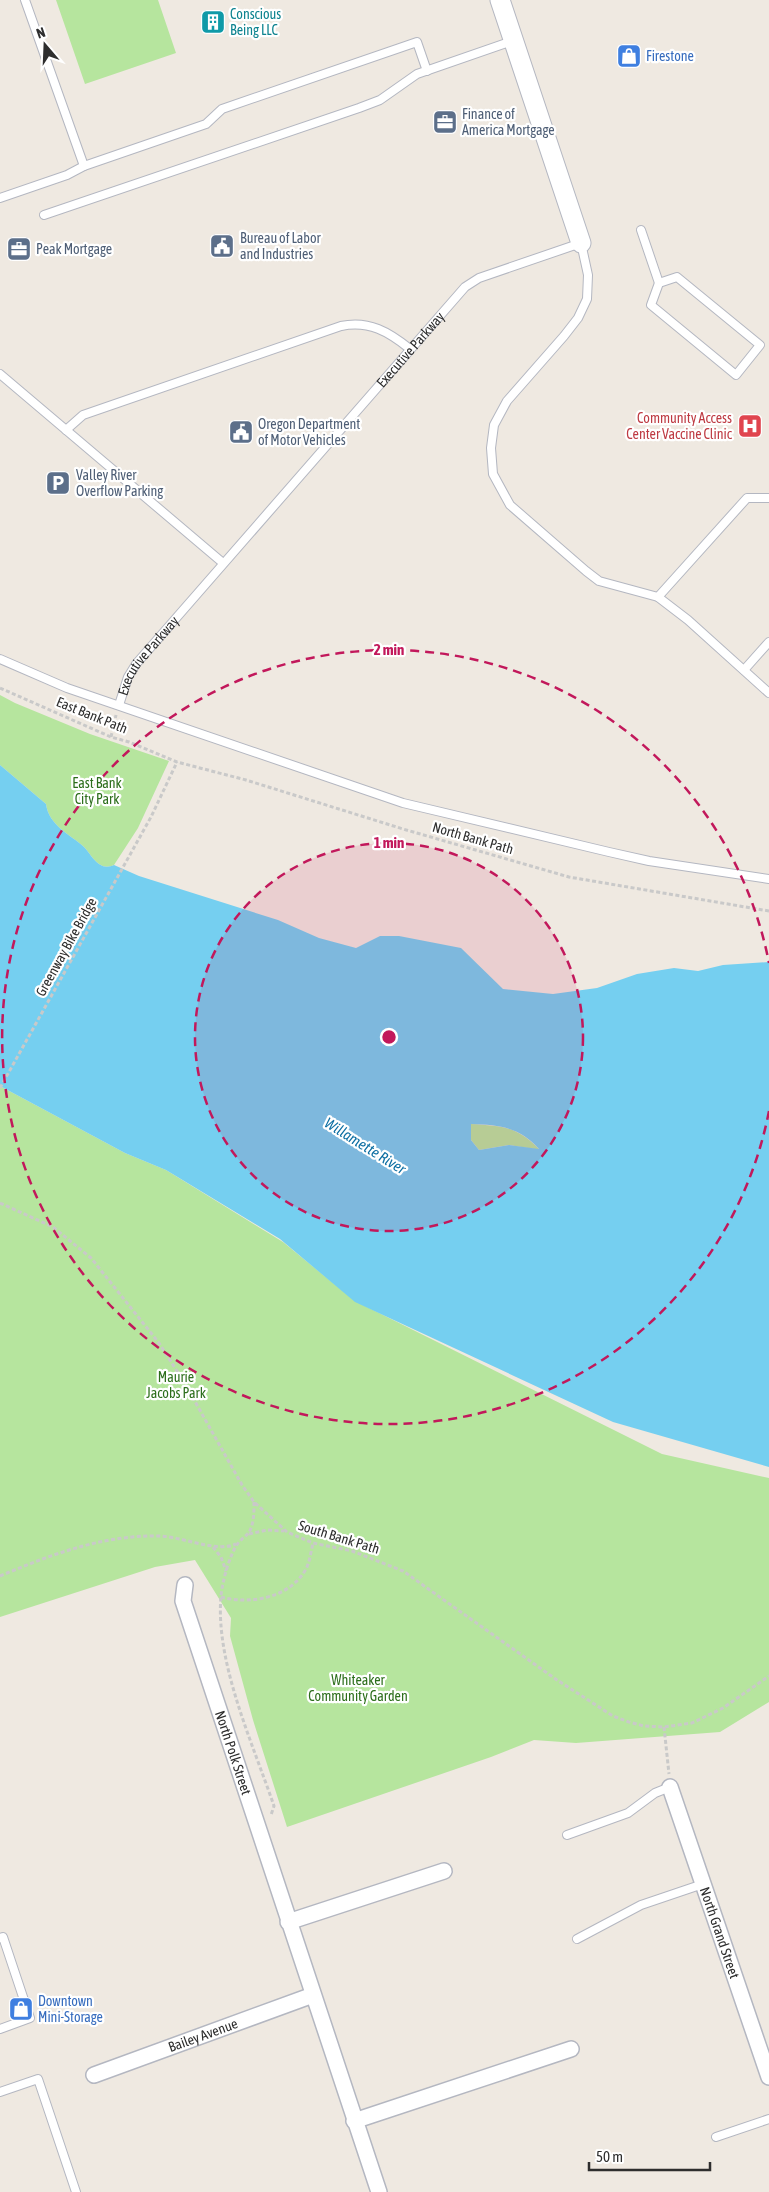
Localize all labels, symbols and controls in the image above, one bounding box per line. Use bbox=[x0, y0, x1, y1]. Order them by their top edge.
place label: Conscious Being LLC bbox=[230, 6, 281, 38]
building icon: Conscious Being LLC bbox=[200, 9, 226, 35]
north arrow bbox=[20, 20, 70, 70]
text: N bbox=[34, 24, 47, 42]
shop icon: Firestone bbox=[616, 43, 642, 69]
place label: Firestone bbox=[646, 48, 694, 64]
place label: Finance of America Mortgage bbox=[462, 106, 555, 138]
office icon: Finance of America Mortgage bbox=[432, 109, 458, 135]
place label: Bureau of Labor and Industries bbox=[240, 230, 322, 262]
public building icon: Bureau of Labor and Industries bbox=[209, 233, 235, 259]
office icon: Peak Mortgage bbox=[6, 236, 32, 262]
place label: Peak Mortgage bbox=[36, 241, 112, 257]
street label: Executive Parkway bbox=[373, 308, 448, 391]
place label: Community Access Center Vaccine Clinic bbox=[626, 410, 733, 442]
hospital icon: Community Access Center Vaccine Clinic bbox=[737, 413, 763, 439]
place label: Oregon Department of Motor Vehicles bbox=[258, 416, 360, 448]
public building icon: Oregon Department of Motor Vehicles bbox=[228, 419, 254, 445]
place label: Valley River Overflow Parking bbox=[76, 467, 163, 499]
parking icon: Valley River Overflow Parking bbox=[45, 470, 71, 496]
street label: Executive Parkway bbox=[115, 613, 182, 697]
text: 2 min bbox=[374, 641, 404, 658]
street label: East Bank Path bbox=[54, 693, 130, 737]
park label: East Bank City Park bbox=[72, 775, 122, 807]
street label: North Bank Path bbox=[431, 819, 515, 857]
text: 1 min bbox=[374, 834, 404, 851]
street label: Greenway Bike Bridge bbox=[32, 895, 100, 999]
centre of rings bbox=[380, 1028, 398, 1046]
water label: Willamette River bbox=[322, 1114, 409, 1178]
park label: Maurie Jacobs Park bbox=[146, 1369, 206, 1401]
street label: South Bank Path bbox=[297, 1517, 381, 1557]
park label: Whiteaker Community Garden bbox=[308, 1672, 408, 1704]
street label: North Polk Street bbox=[212, 1709, 255, 1797]
street label: North Grand Street bbox=[697, 1885, 743, 1981]
place label: Downtown Mini-Storage bbox=[38, 1993, 103, 2025]
shop icon: Downtown Mini-Storage bbox=[8, 1996, 34, 2022]
street label: Bailey Avenue bbox=[166, 2015, 240, 2055]
scale bar bbox=[589, 2140, 710, 2172]
text: 50 m bbox=[596, 2148, 623, 2165]

